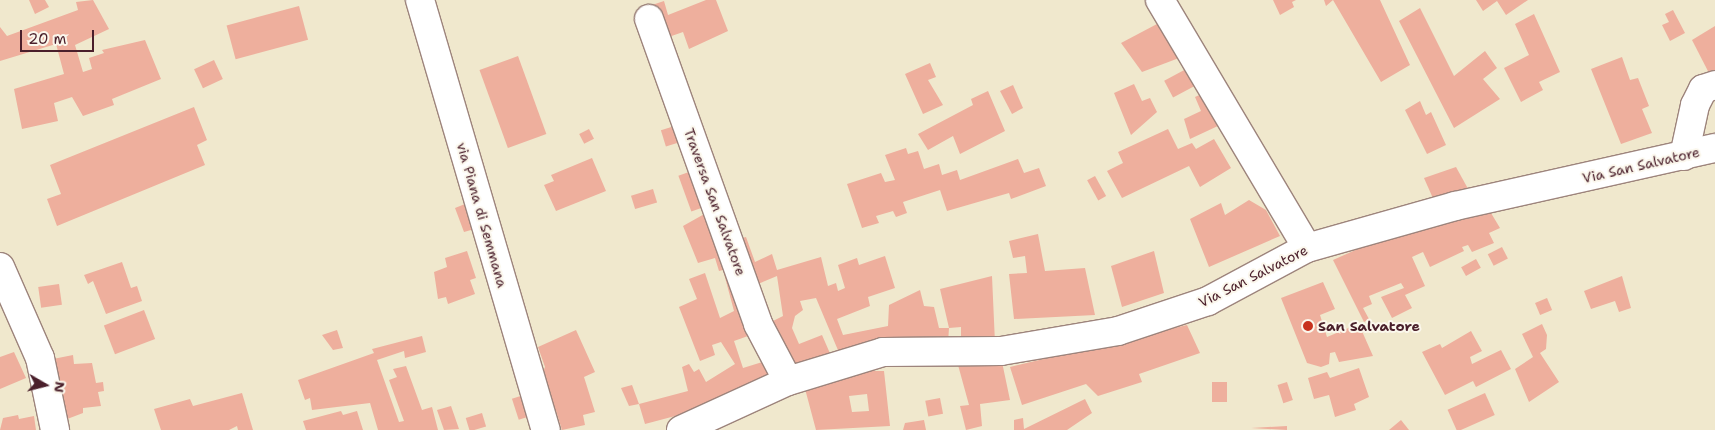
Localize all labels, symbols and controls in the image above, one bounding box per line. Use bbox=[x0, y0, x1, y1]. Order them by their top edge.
scale bar bbox=[22, 20, 96, 52]
text: 20 m bbox=[28, 29, 67, 49]
street label: Traversa San Salvatore bbox=[680, 126, 750, 278]
street label: via Piana di Semmana bbox=[453, 141, 511, 289]
street label: Via San Salvatore bbox=[1581, 143, 1701, 187]
street label: Via San Salvatore bbox=[1196, 241, 1310, 311]
place label: San Salvatore bbox=[1318, 318, 1420, 334]
marker: San Salvatore bbox=[1302, 320, 1314, 332]
north arrow bbox=[20, 360, 70, 410]
text: N bbox=[50, 380, 70, 394]

